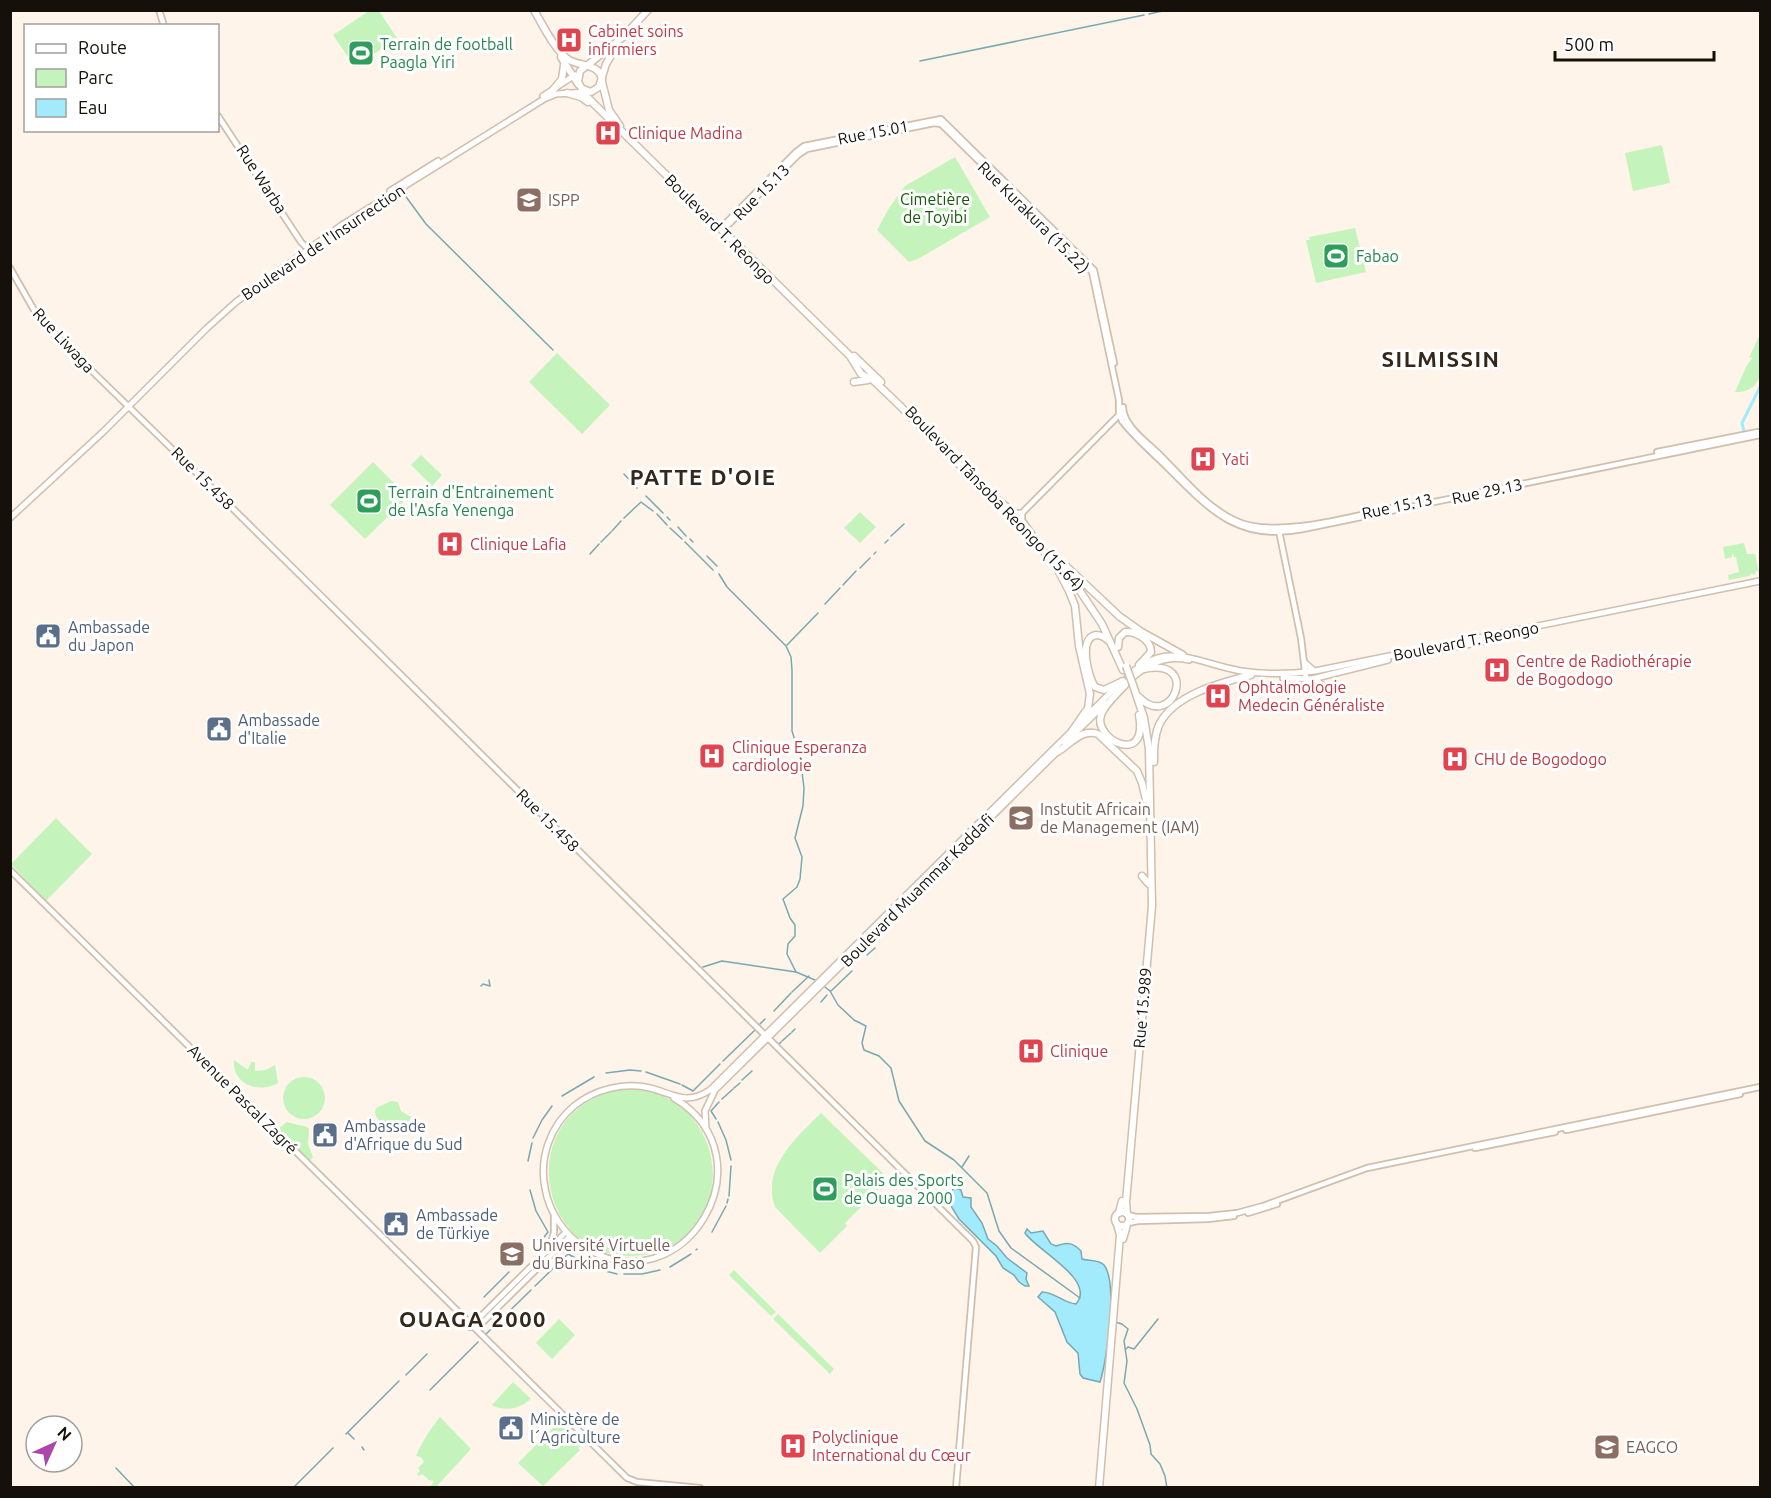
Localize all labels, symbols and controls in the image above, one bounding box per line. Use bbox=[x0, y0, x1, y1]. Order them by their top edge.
place label: Cabinet soins infirmiers bbox=[588, 22, 684, 58]
legend bbox=[24, 24, 219, 132]
scale bar bbox=[1555, 24, 1714, 62]
hospital icon: Cabinet soins infirmiers bbox=[554, 25, 584, 55]
text: 500 m bbox=[1564, 34, 1614, 54]
place label: Terrain de football Paagla Yiri bbox=[380, 35, 513, 71]
text: Route bbox=[78, 37, 127, 57]
sports icon: Terrain de football Paagla Yiri bbox=[346, 38, 376, 68]
text: Parc bbox=[78, 67, 113, 87]
text: Eau bbox=[78, 97, 108, 117]
street label: Rue 15.01 bbox=[836, 116, 910, 148]
hospital icon: Clinique Madina bbox=[593, 118, 623, 148]
place label: Clinique Madina bbox=[628, 124, 743, 142]
street label: Rue Warba bbox=[233, 141, 291, 217]
street label: Rue Kurakura (15.22) bbox=[974, 158, 1093, 277]
street label: Rue 15.13 bbox=[729, 160, 793, 224]
street label: Boulevard T. Reongo bbox=[661, 170, 779, 288]
street label: Boulevard de l'Insurrection bbox=[238, 181, 408, 303]
school or university icon: ISPP bbox=[514, 185, 544, 215]
park label: Cimetière de Toyibi bbox=[900, 190, 970, 226]
place label: ISPP bbox=[548, 191, 580, 209]
sports icon: Fabao bbox=[1321, 241, 1351, 271]
place label: Fabao bbox=[1356, 247, 1399, 265]
street label: Rue Liwaga bbox=[30, 304, 98, 376]
district label: SILMISSIN bbox=[1382, 346, 1500, 371]
street label: Boulevard Tânsoba Reongo (15.64) bbox=[901, 402, 1088, 595]
street label: Rue 15.458 bbox=[168, 443, 238, 513]
hospital icon: Yati bbox=[1188, 444, 1218, 474]
place label: Yati bbox=[1222, 450, 1249, 468]
district label: PATTE D'OIE bbox=[630, 464, 776, 489]
street label: Rue 29.13 bbox=[1450, 475, 1524, 507]
place label: Terrain d'Entrainement de l'Asfa Yenenga bbox=[388, 483, 555, 519]
sports icon: Terrain d'Entrainement de l'Asfa Yenenga bbox=[354, 486, 384, 516]
street label: Rue 15.13 bbox=[1360, 490, 1434, 522]
hospital icon: Clinique Lafia bbox=[435, 529, 465, 559]
place label: Clinique Lafia bbox=[470, 535, 567, 553]
place label: Ambassade du Japon bbox=[68, 618, 150, 654]
street label: Boulevard T. Reongo bbox=[1392, 618, 1540, 664]
public building icon: Ambassade du Japon bbox=[33, 621, 63, 651]
place label: Centre de Radiothérapie de Bogodogo bbox=[1516, 652, 1692, 688]
hospital icon: Centre de Radiothérapie de Bogodogo bbox=[1482, 655, 1512, 685]
place label: Ophtalmologie Medecin Généraliste bbox=[1238, 678, 1385, 714]
hospital icon: Ophtalmologie Medecin Généraliste bbox=[1203, 681, 1233, 711]
place label: Ambassade d'Italie bbox=[238, 711, 320, 747]
public building icon: Ambassade d'Italie bbox=[204, 714, 234, 744]
place label: Clinique Esperanza cardiologie bbox=[732, 738, 867, 774]
hospital icon: Clinique Esperanza cardiologie bbox=[697, 741, 727, 771]
hospital icon: CHU de Bogodogo bbox=[1440, 744, 1470, 774]
place label: CHU de Bogodogo bbox=[1474, 750, 1607, 768]
street label: Rue 15.458 bbox=[513, 785, 583, 855]
place label: Instutit Africain de Management (IAM) bbox=[1040, 800, 1200, 837]
school or university icon: Instutit Africain de Management (IAM) bbox=[1006, 803, 1036, 833]
street label: Boulevard Muammar Kaddafi bbox=[837, 810, 997, 970]
street label: Rue 15.989 bbox=[1130, 967, 1154, 1049]
hospital icon: Clinique bbox=[1016, 1036, 1046, 1066]
street label: Avenue Pascal Zagré bbox=[185, 1041, 301, 1157]
place label: Clinique bbox=[1050, 1042, 1108, 1060]
place label: Ambassade d'Afrique du Sud bbox=[344, 1117, 463, 1153]
public building icon: Ambassade d'Afrique du Sud bbox=[310, 1120, 340, 1150]
place label: Palais des Sports de Ouaga 2000 bbox=[844, 1171, 964, 1207]
sports icon: Palais des Sports de Ouaga 2000 bbox=[810, 1174, 840, 1204]
place label: Ambassade de Türkiye bbox=[416, 1206, 498, 1242]
public building icon: Ambassade de Türkiye bbox=[381, 1209, 411, 1239]
place label: Université Virtuelle du Burkina Faso bbox=[532, 1236, 670, 1272]
school or university icon: Université Virtuelle du Burkina Faso bbox=[497, 1239, 527, 1269]
district label: OUAGA 2000 bbox=[399, 1306, 547, 1331]
place label: Ministère de l´Agriculture bbox=[530, 1410, 621, 1446]
public building icon: Ministère de l´Agriculture bbox=[496, 1413, 526, 1443]
north arrow bbox=[24, 1414, 84, 1474]
text: N bbox=[54, 1423, 75, 1444]
place label: Polyclinique International du Cœur bbox=[812, 1428, 971, 1464]
hospital icon: Polyclinique International du Cœur bbox=[778, 1431, 808, 1461]
school or university icon: EAGCO bbox=[1592, 1432, 1622, 1462]
place label: EAGCO bbox=[1626, 1438, 1678, 1456]

